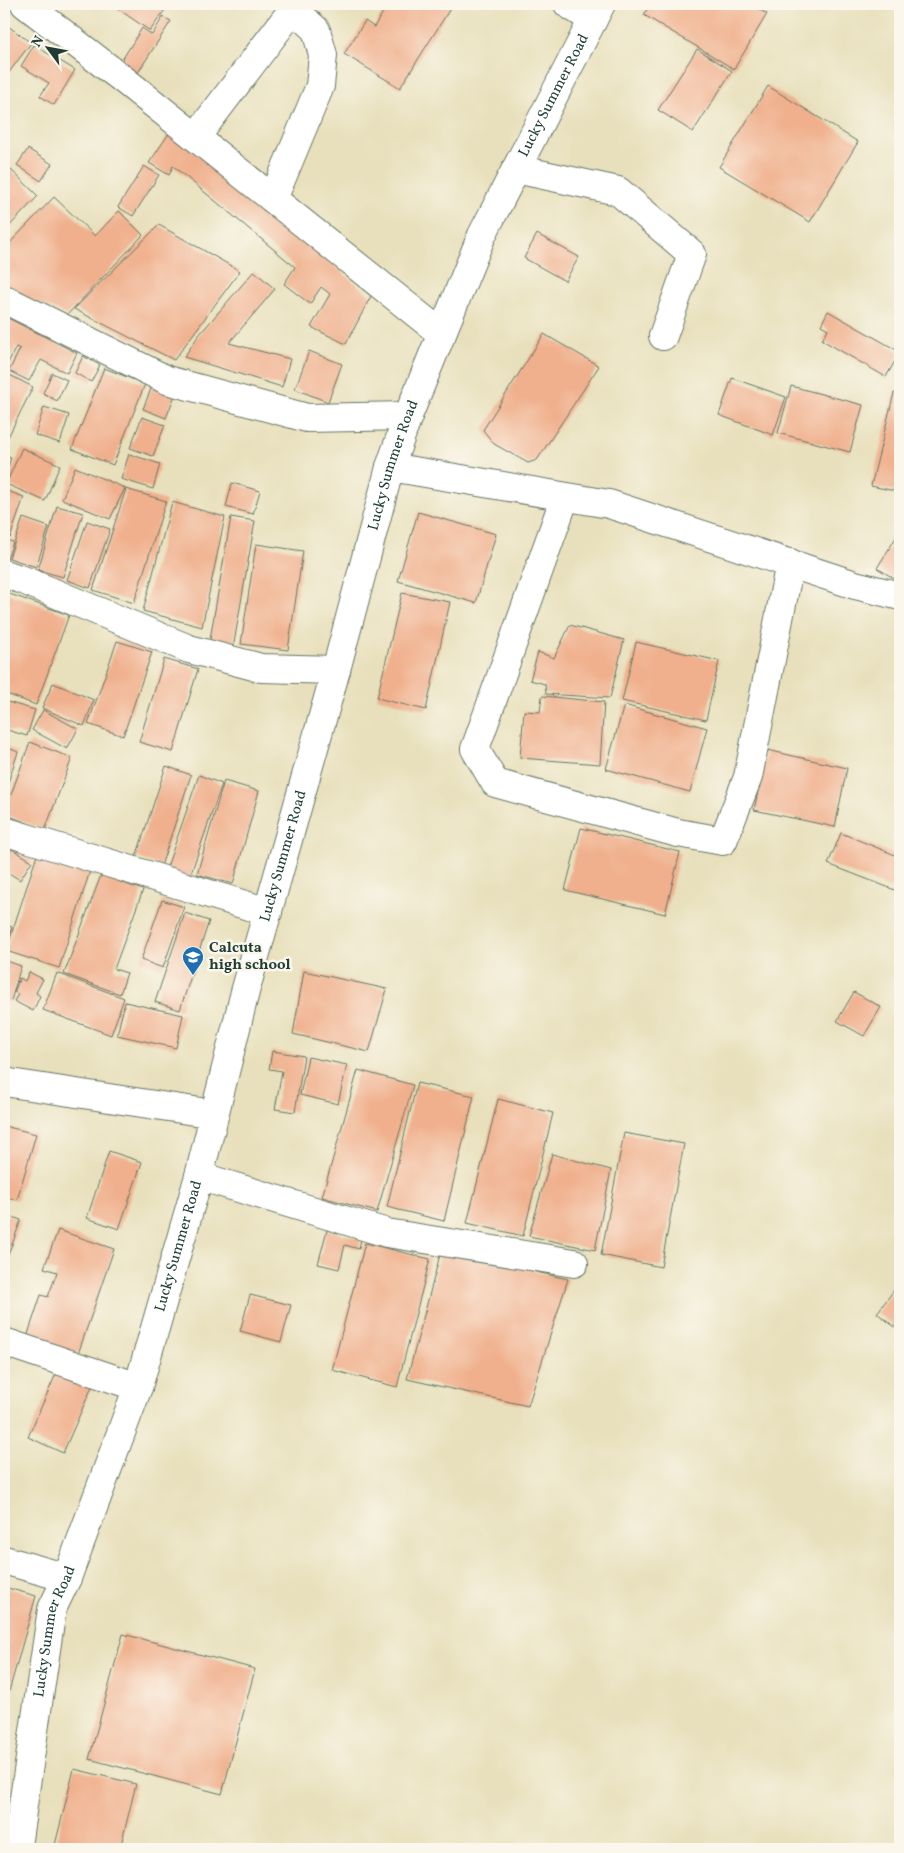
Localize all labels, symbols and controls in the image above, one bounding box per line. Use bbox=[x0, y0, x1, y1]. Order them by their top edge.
north arrow bbox=[22, 22, 72, 72]
street label: Lucky Summer Road bbox=[513, 30, 594, 161]
text: N bbox=[27, 33, 49, 51]
street label: Lucky Summer Road bbox=[363, 397, 424, 533]
street label: Lucky Summer Road bbox=[255, 788, 312, 924]
place label: Calcuta high school bbox=[209, 938, 291, 976]
school or university icon: Calcuta high school bbox=[181, 945, 205, 976]
street label: Lucky Summer Road bbox=[150, 1178, 208, 1314]
street label: Lucky Summer Road bbox=[29, 1563, 81, 1699]

